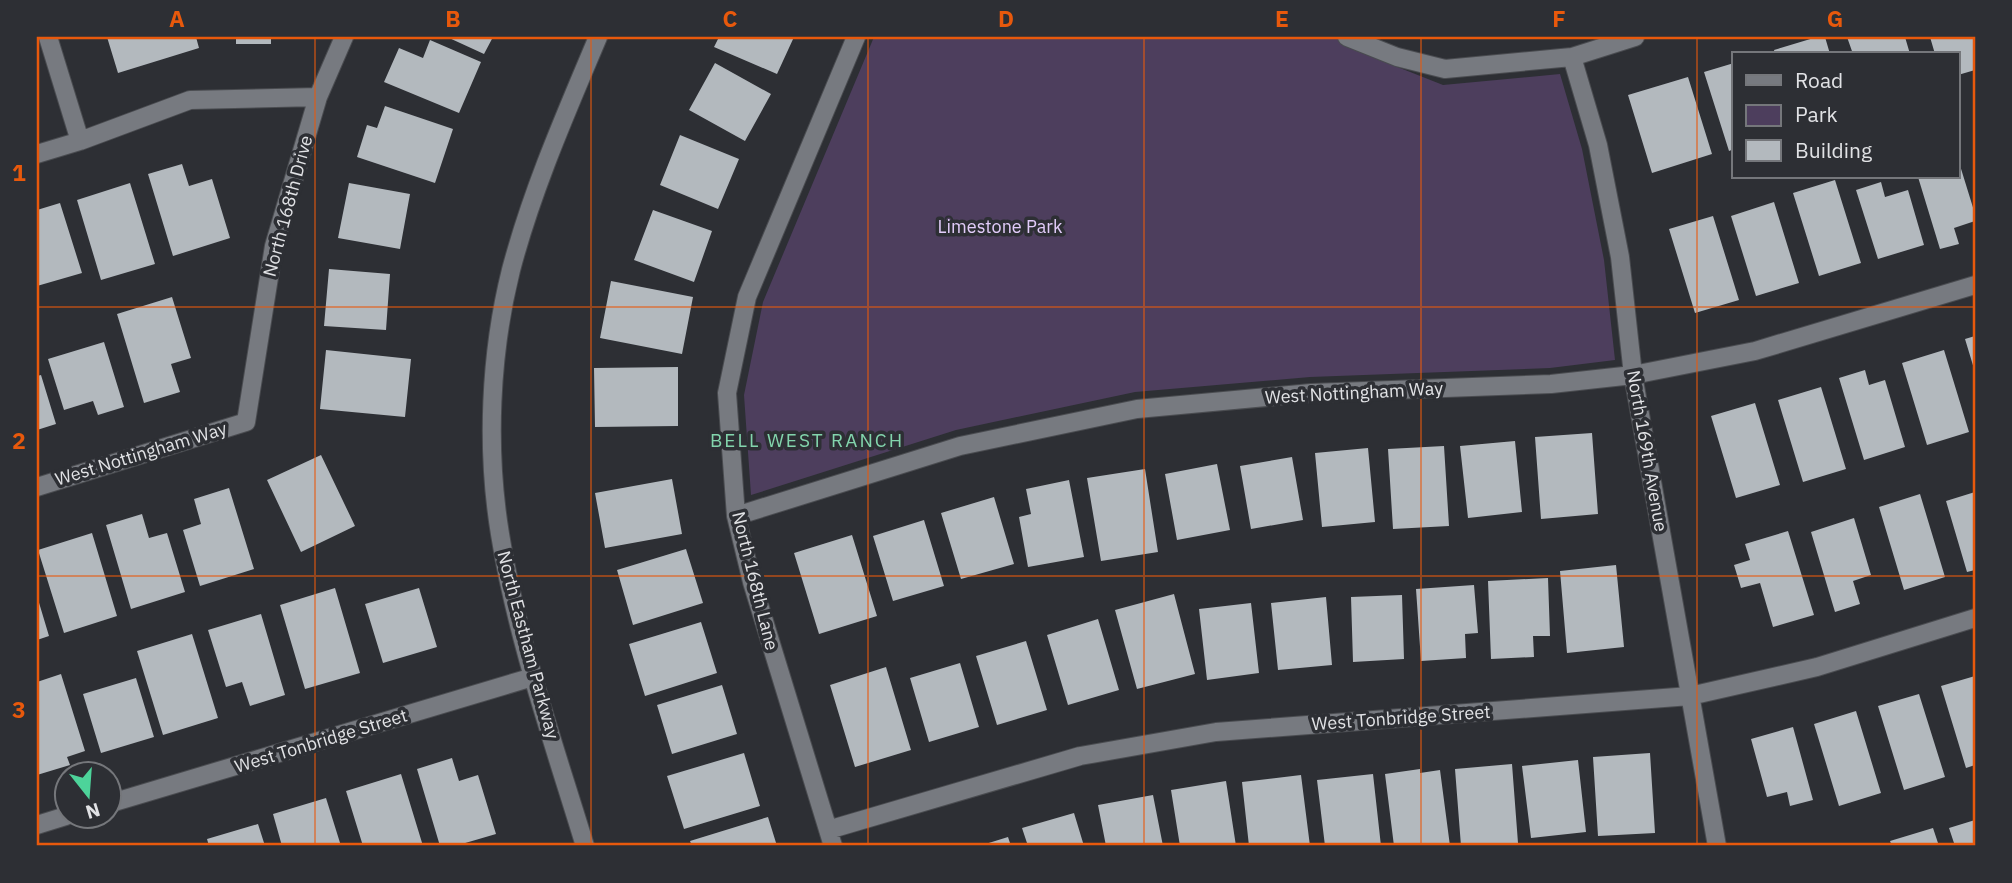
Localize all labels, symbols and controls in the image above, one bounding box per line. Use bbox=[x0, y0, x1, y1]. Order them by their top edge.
text: A bbox=[169, 3, 185, 33]
text: B bbox=[445, 3, 461, 33]
text: C bbox=[723, 3, 738, 33]
text: D bbox=[998, 3, 1014, 33]
text: E bbox=[1275, 3, 1289, 33]
text: F bbox=[1552, 3, 1566, 33]
text: G bbox=[1827, 3, 1843, 33]
legend bbox=[1732, 52, 1960, 178]
text: Road bbox=[1795, 66, 1843, 94]
text: Park bbox=[1795, 100, 1838, 128]
street label: North 168th Drive bbox=[258, 133, 317, 279]
text: Building bbox=[1795, 136, 1872, 164]
text: 1 bbox=[12, 157, 26, 187]
park label: Limestone Park bbox=[938, 215, 1063, 238]
street label: North 169th Avenue bbox=[1622, 368, 1673, 534]
street label: West Nottingham Way bbox=[1264, 376, 1444, 409]
street label: West Nottingham Way bbox=[52, 416, 230, 491]
text: 2 bbox=[12, 425, 26, 455]
district label: BELL WEST RANCH bbox=[710, 428, 904, 452]
street label: North 168th Lane bbox=[727, 509, 784, 653]
street label: North Eastham Parkway bbox=[492, 548, 565, 741]
text: 3 bbox=[12, 694, 26, 724]
street label: West Tonbridge Street bbox=[1311, 700, 1491, 735]
street label: West Tonbridge Street bbox=[232, 703, 410, 778]
north arrow bbox=[52, 760, 122, 830]
text: N bbox=[83, 798, 103, 825]

